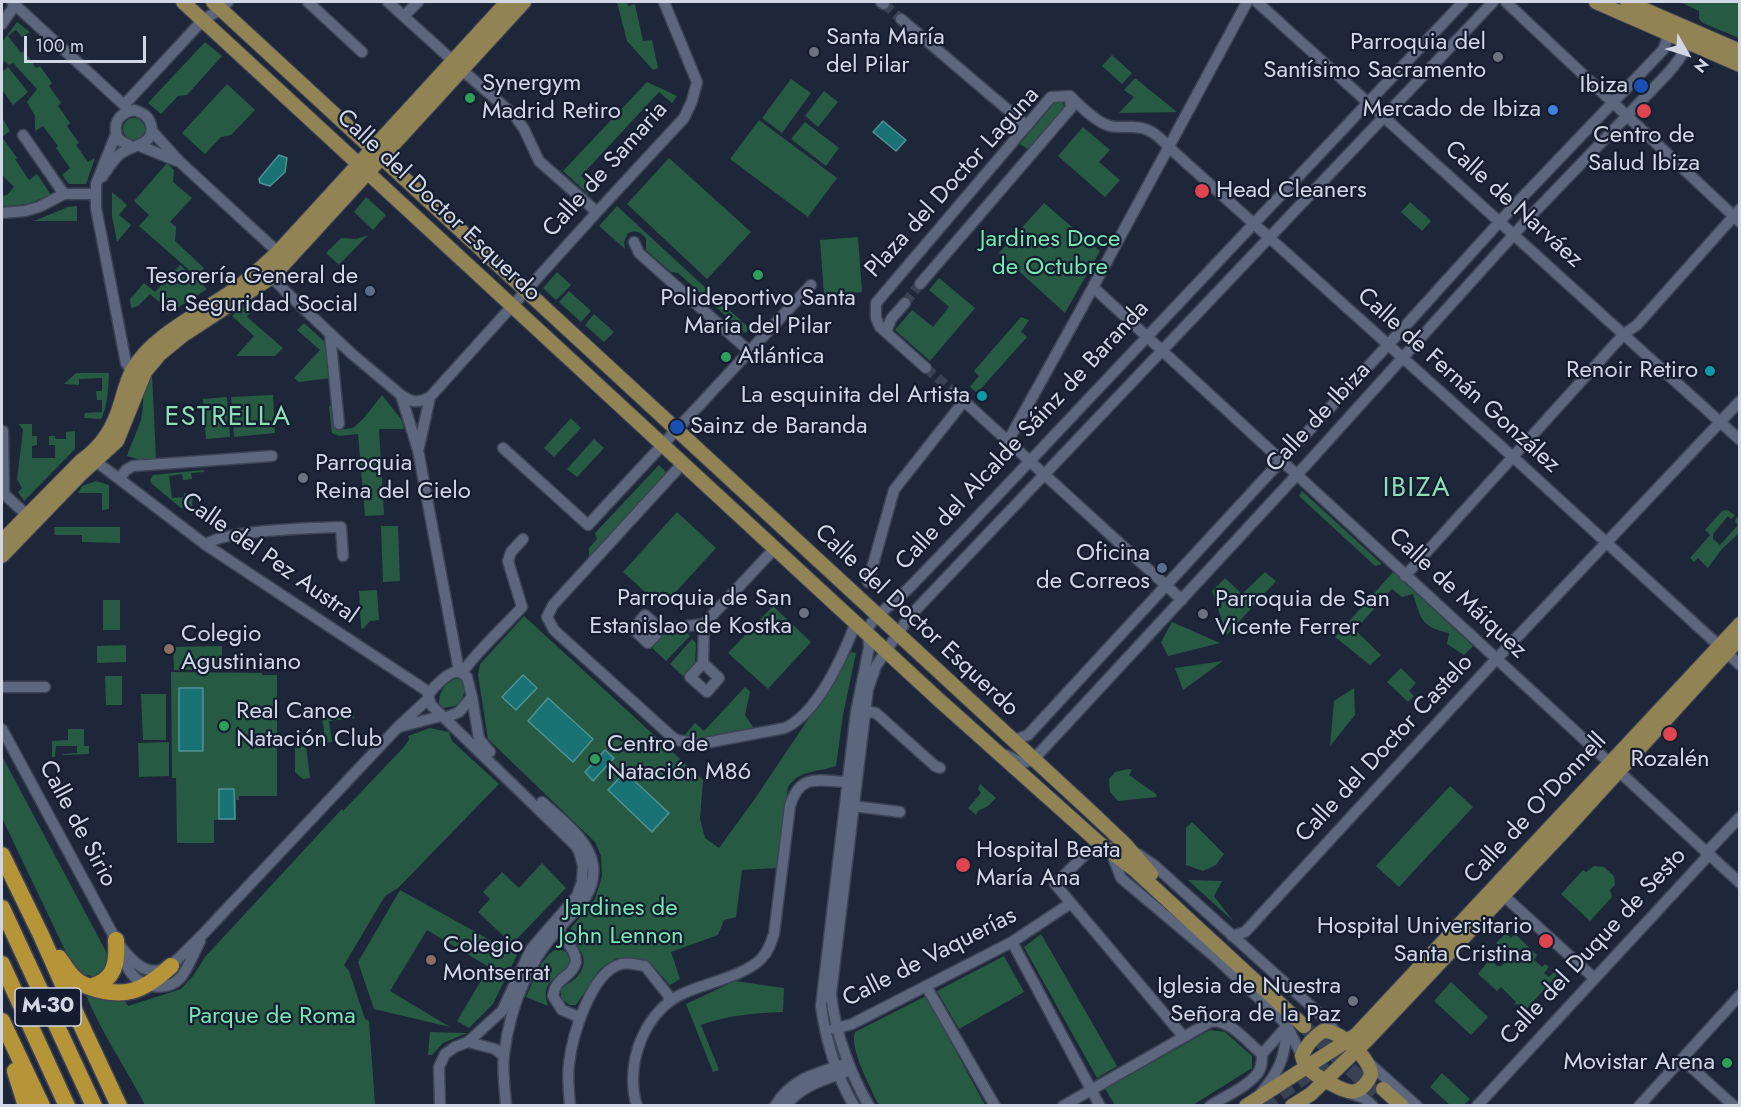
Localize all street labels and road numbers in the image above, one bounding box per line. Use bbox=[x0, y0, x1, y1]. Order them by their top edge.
street label: Plaza del Doctor Laguna bbox=[860, 82, 1046, 284]
street label: Calle de Samaria bbox=[537, 96, 675, 244]
street label: Calle del Doctor Esquerdo bbox=[330, 104, 546, 308]
street label: Calle de Narváez bbox=[1438, 135, 1588, 275]
street label: Calle de Fernán González bbox=[1351, 282, 1565, 480]
street label: Calle del Alcalde Sáinz de Baranda bbox=[890, 295, 1156, 577]
street label: Calle de Ibiza bbox=[1261, 357, 1377, 479]
street label: Calle del Pez Austral bbox=[175, 487, 363, 631]
street label: Calle del Doctor Esquerdo bbox=[808, 519, 1024, 723]
street label: Calle de Máiquez bbox=[1382, 523, 1532, 665]
street label: Calle del Doctor Castelo bbox=[1290, 649, 1480, 849]
street label: Calle de O'Donnell bbox=[1459, 728, 1613, 890]
street label: Calle de Sirio bbox=[32, 756, 122, 892]
street label: Calle del Duque de Sesto bbox=[1495, 842, 1693, 1052]
street label: Calle de Vaquerías bbox=[838, 902, 1022, 1014]
road number: M-30 bbox=[15, 988, 81, 1026]

